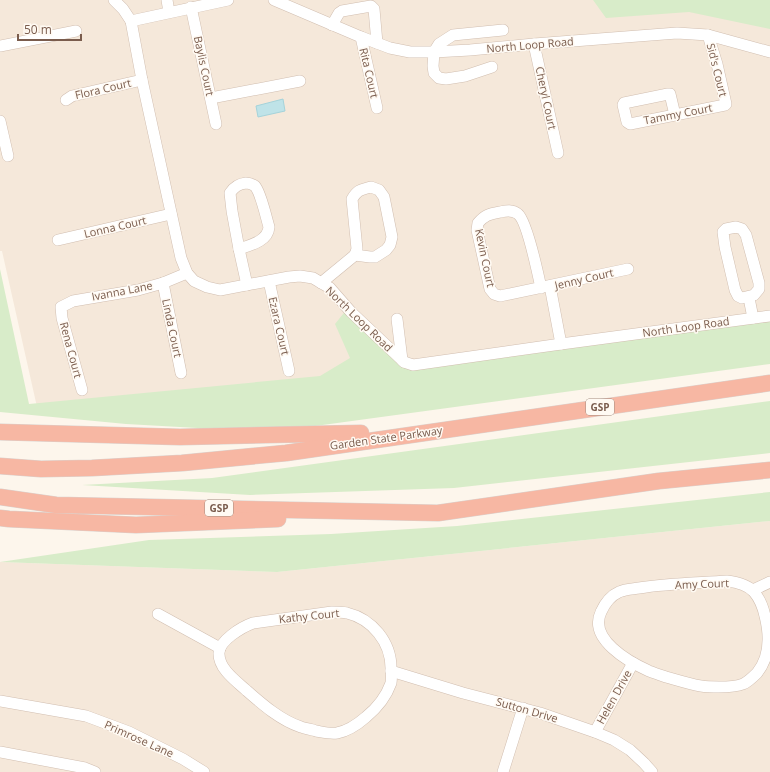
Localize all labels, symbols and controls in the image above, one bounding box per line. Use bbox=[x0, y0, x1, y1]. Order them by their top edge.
scale bar bbox=[18, 16, 81, 42]
text: 50 m bbox=[24, 21, 52, 38]
street label: North Loop Road bbox=[486, 33, 574, 56]
street label: Baylis Court bbox=[191, 34, 218, 97]
street label: Sid's Court bbox=[704, 41, 731, 98]
street label: Rita Court bbox=[356, 46, 383, 100]
street label: Cheryl Court bbox=[532, 65, 561, 131]
street label: Flora Court bbox=[73, 75, 133, 102]
street label: Tammy Court bbox=[642, 99, 714, 128]
street label: Lonna Court bbox=[82, 212, 148, 241]
street label: Kevin Court bbox=[472, 227, 499, 289]
street label: Jenny Court bbox=[552, 264, 615, 293]
street label: Ivanna Lane bbox=[90, 277, 154, 304]
street label: North Loop Road bbox=[323, 283, 396, 355]
street label: Ezara Court bbox=[265, 295, 294, 357]
street label: Linda Court bbox=[159, 297, 186, 359]
street label: North Loop Road bbox=[641, 313, 730, 340]
street label: Rena Court bbox=[57, 320, 86, 380]
road number: GSP bbox=[586, 399, 614, 415]
street label: Garden State Parkway bbox=[329, 422, 444, 453]
road number: GSP bbox=[205, 500, 233, 516]
street label: Amy Court bbox=[675, 575, 729, 592]
street label: Kathy Court bbox=[278, 605, 340, 626]
street label: Helen Drive bbox=[593, 667, 635, 727]
street label: Sutton Drive bbox=[494, 694, 560, 726]
street label: Primrose Lane bbox=[102, 717, 176, 760]

